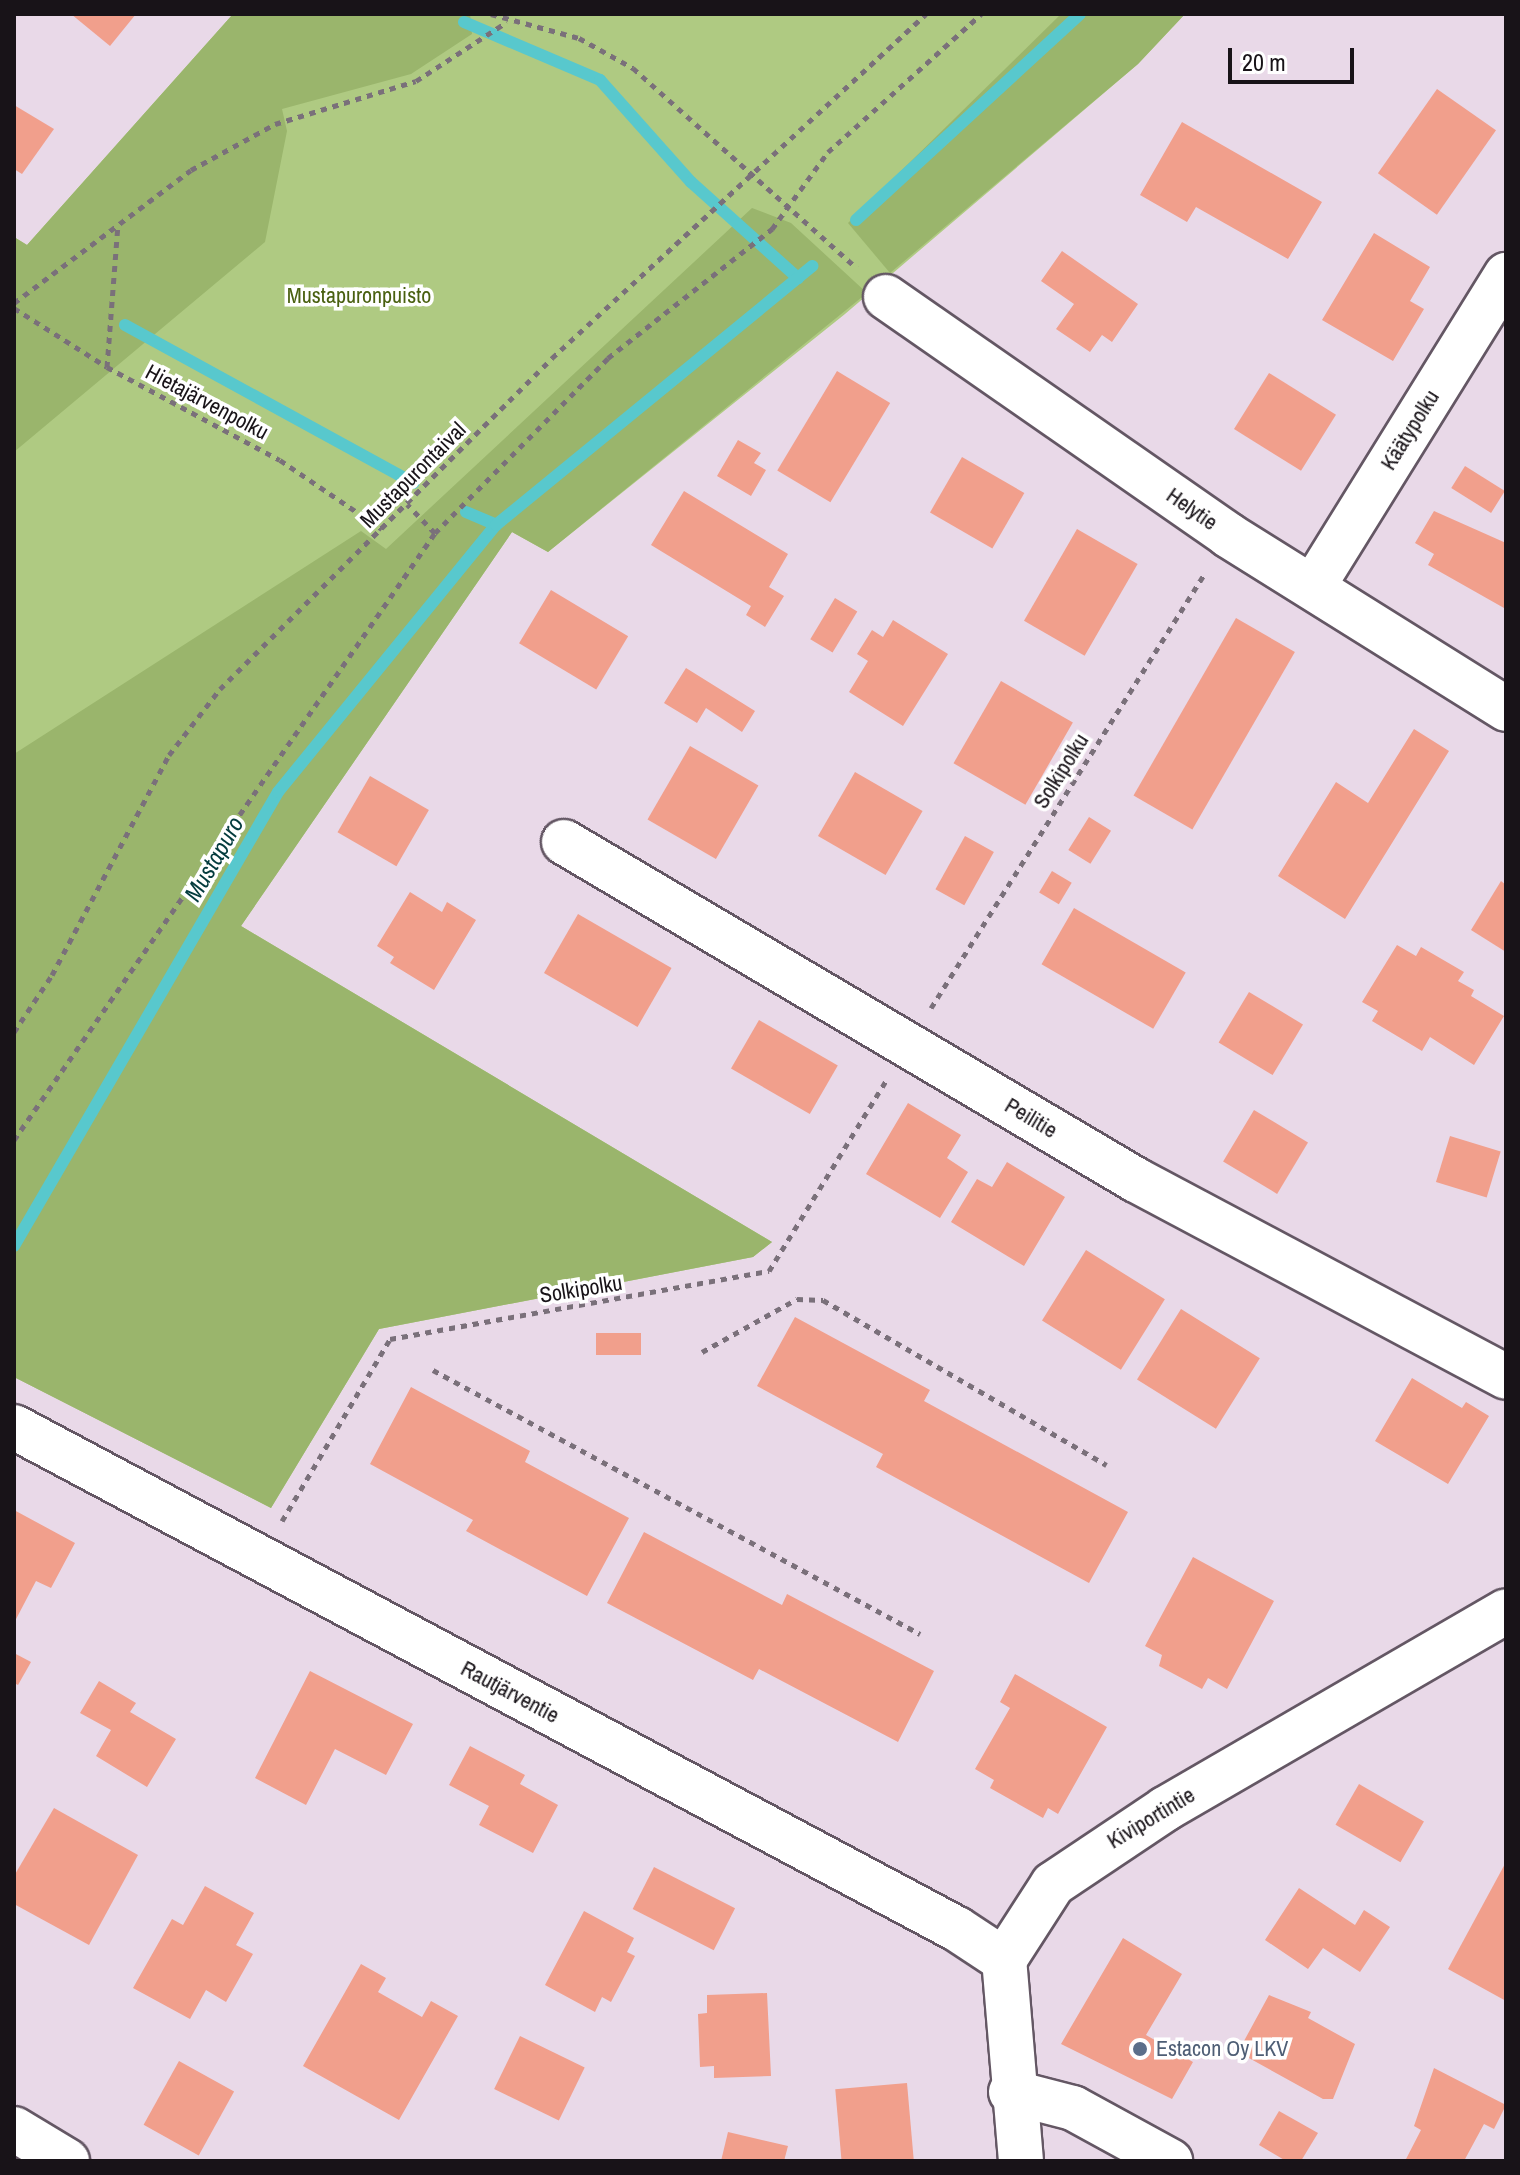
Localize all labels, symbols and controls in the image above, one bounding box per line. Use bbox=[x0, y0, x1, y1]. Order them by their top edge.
scale bar bbox=[1232, 32, 1358, 82]
text: 20 m bbox=[1242, 46, 1286, 78]
park label: Mustapuronpuisto bbox=[287, 283, 431, 309]
street label: Hietajärvenpolku bbox=[141, 359, 273, 445]
street label: Käätypolku bbox=[1375, 385, 1445, 475]
street label: Mustapurontaival bbox=[355, 417, 471, 533]
street label: Helytie bbox=[1161, 482, 1223, 536]
street label: Solkipolku bbox=[1028, 729, 1094, 813]
water label: Mustapuro bbox=[178, 812, 250, 906]
street label: Peilitie bbox=[1000, 1092, 1062, 1144]
street label: Solkipolku bbox=[538, 1269, 624, 1309]
street label: Rautjärventie bbox=[456, 1655, 564, 1729]
street label: Kiviportintie bbox=[1103, 1782, 1199, 1854]
place label: Estacon Oy LKV bbox=[1156, 2036, 1288, 2062]
marker: Estacon Oy LKV bbox=[1131, 2040, 1149, 2058]

